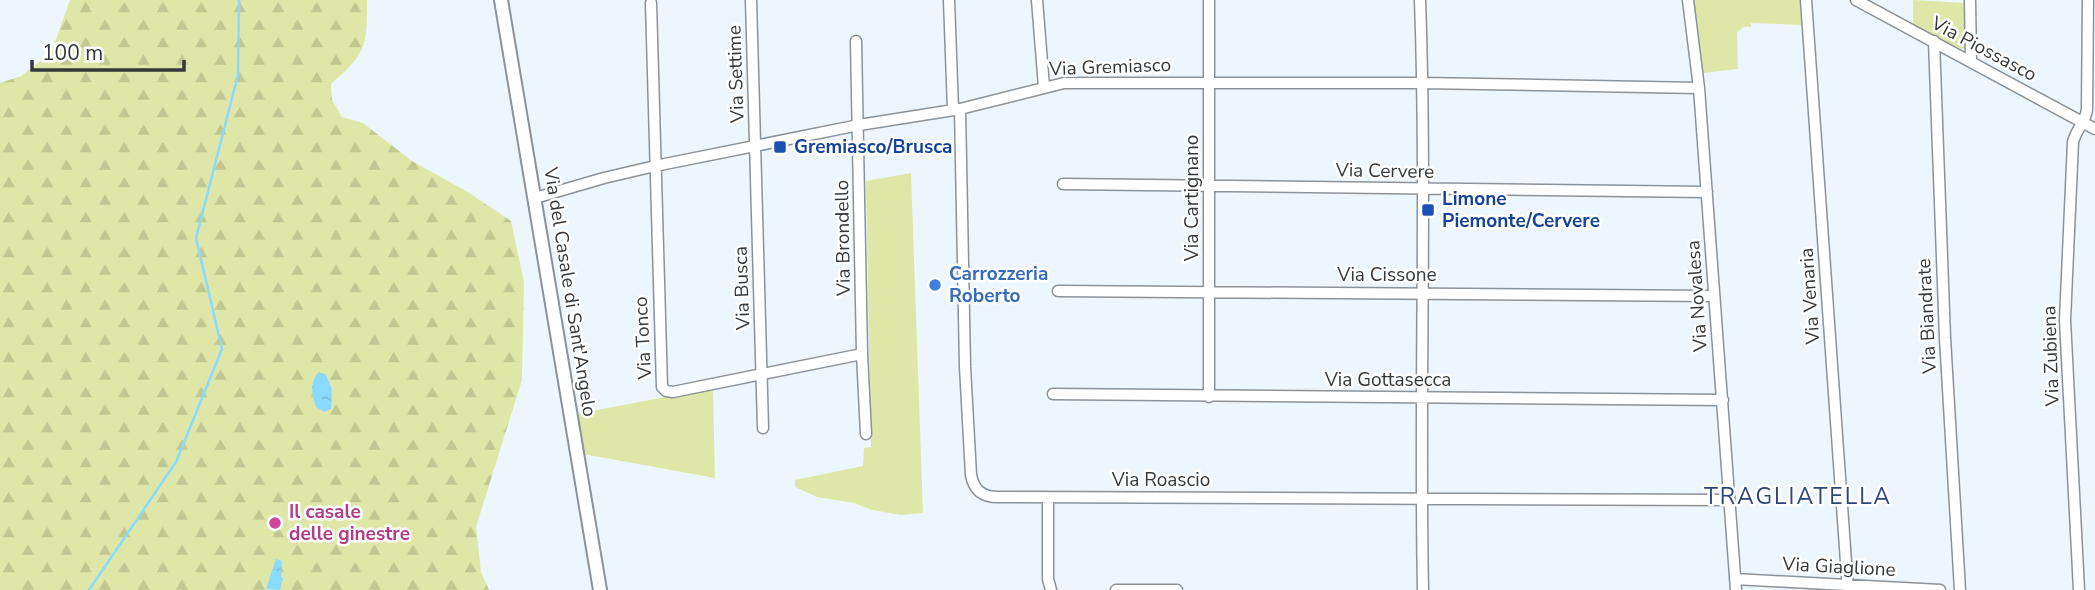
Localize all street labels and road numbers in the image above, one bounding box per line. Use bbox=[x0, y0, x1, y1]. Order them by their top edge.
street label: Via Piossasco bbox=[1926, 10, 2041, 88]
street label: Via Settime bbox=[721, 25, 751, 124]
street label: Via Gremiasco bbox=[1048, 52, 1171, 82]
street label: Via Cartignano bbox=[1179, 135, 1205, 262]
street label: Via Cervere bbox=[1334, 157, 1435, 185]
street label: Via del Casale di Sant'Angelo bbox=[537, 164, 603, 419]
street label: Via Brondello bbox=[829, 180, 857, 297]
street label: Via Novalesa bbox=[1680, 240, 1714, 353]
street label: Via Busca bbox=[728, 246, 756, 331]
street label: Via Venaria bbox=[1794, 247, 1826, 346]
street label: Via Biandrate bbox=[1911, 258, 1943, 375]
street label: Via Cissone bbox=[1336, 262, 1437, 288]
street label: Via Tonco bbox=[628, 296, 658, 381]
street label: Via Zubiena bbox=[2036, 305, 2066, 408]
street label: Via Gottasecca bbox=[1324, 367, 1451, 393]
street label: Via Roascio bbox=[1111, 467, 1210, 493]
street label: Via Giaglione bbox=[1781, 551, 1896, 583]

